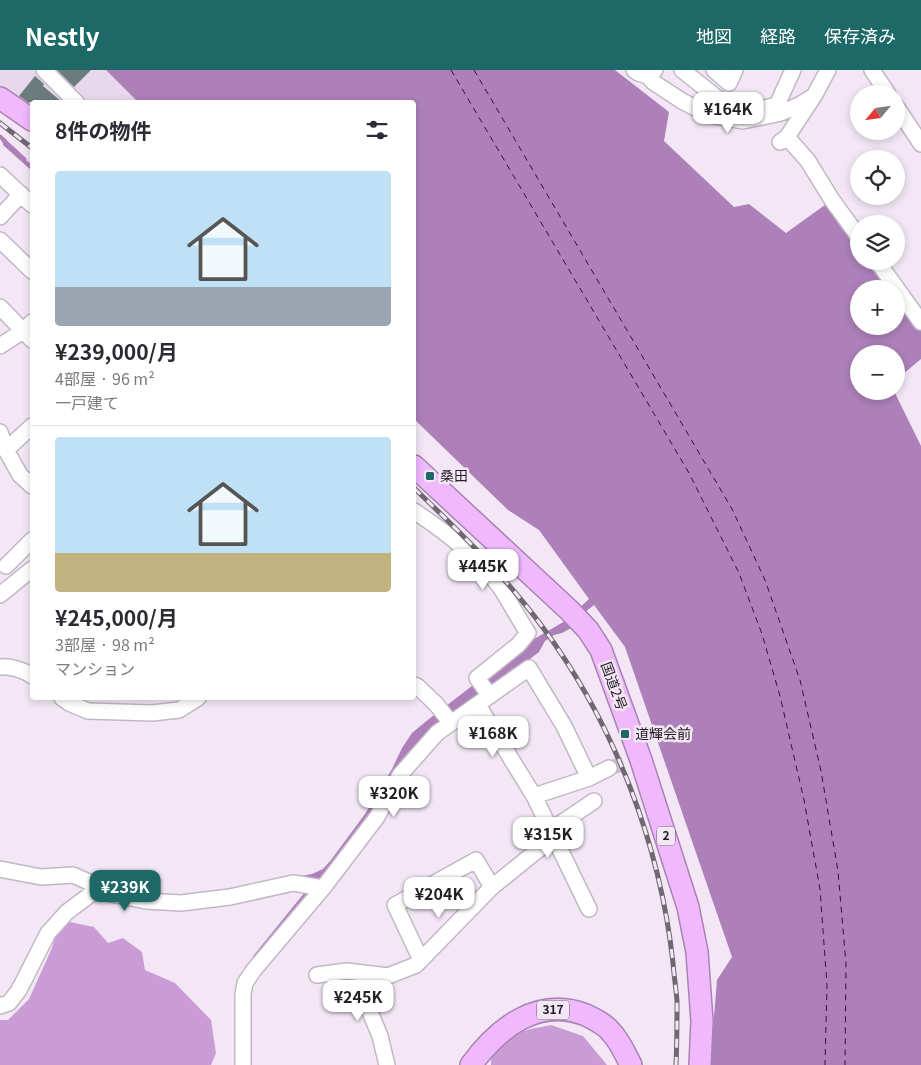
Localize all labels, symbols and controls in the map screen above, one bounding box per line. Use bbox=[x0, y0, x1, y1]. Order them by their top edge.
text: Nestly bbox=[25, 18, 100, 53]
text: 地図 bbox=[696, 22, 732, 48]
text: 経路 bbox=[760, 22, 796, 48]
text: 保存済み bbox=[824, 22, 896, 48]
north arrow bbox=[850, 85, 905, 140]
map controls bbox=[850, 85, 905, 400]
pin: ¥164K bbox=[693, 92, 763, 134]
text: ¥164K bbox=[704, 96, 752, 120]
text: 8件の物件 bbox=[55, 115, 151, 145]
icon: filters bbox=[363, 116, 391, 144]
button: locate bbox=[850, 150, 905, 205]
icon: home bbox=[178, 204, 268, 294]
button: layers bbox=[850, 215, 905, 270]
button: + bbox=[850, 280, 905, 335]
text: ¥239,000/月 bbox=[55, 336, 178, 366]
button: − bbox=[850, 345, 905, 400]
text: 4部屋 · 96 m² bbox=[55, 366, 155, 390]
text: 一戸建て bbox=[55, 390, 119, 414]
place label: 桑田 bbox=[440, 465, 468, 485]
icon: home bbox=[178, 469, 268, 559]
marker: 桑田 bbox=[424, 470, 436, 482]
pin: ¥445K bbox=[448, 548, 518, 591]
text: ¥445K bbox=[459, 553, 507, 577]
text: ¥245,000/月 bbox=[55, 602, 178, 632]
text: 3部屋 · 98 m² bbox=[55, 632, 155, 656]
text: マンション bbox=[55, 656, 135, 680]
street label: 国道2号 bbox=[597, 659, 633, 712]
pin: ¥168K bbox=[458, 716, 528, 758]
text: ¥168K bbox=[469, 720, 517, 744]
place label: 道輝会前 bbox=[635, 723, 691, 743]
marker: 道輝会前 bbox=[619, 728, 631, 740]
pin: ¥320K bbox=[359, 776, 429, 818]
text: ¥320K bbox=[370, 780, 418, 804]
pin: ¥315K bbox=[513, 816, 583, 859]
text: ¥315K bbox=[524, 821, 572, 845]
road number: 2 bbox=[657, 826, 675, 846]
pin: ¥239K bbox=[90, 870, 160, 912]
text: ¥239K bbox=[101, 874, 149, 898]
pin: ¥204K bbox=[404, 876, 474, 919]
text: ¥204K bbox=[415, 881, 463, 905]
pin: ¥245K bbox=[323, 980, 393, 1022]
text: ¥245K bbox=[334, 984, 382, 1008]
road number: 317 bbox=[537, 1000, 569, 1020]

